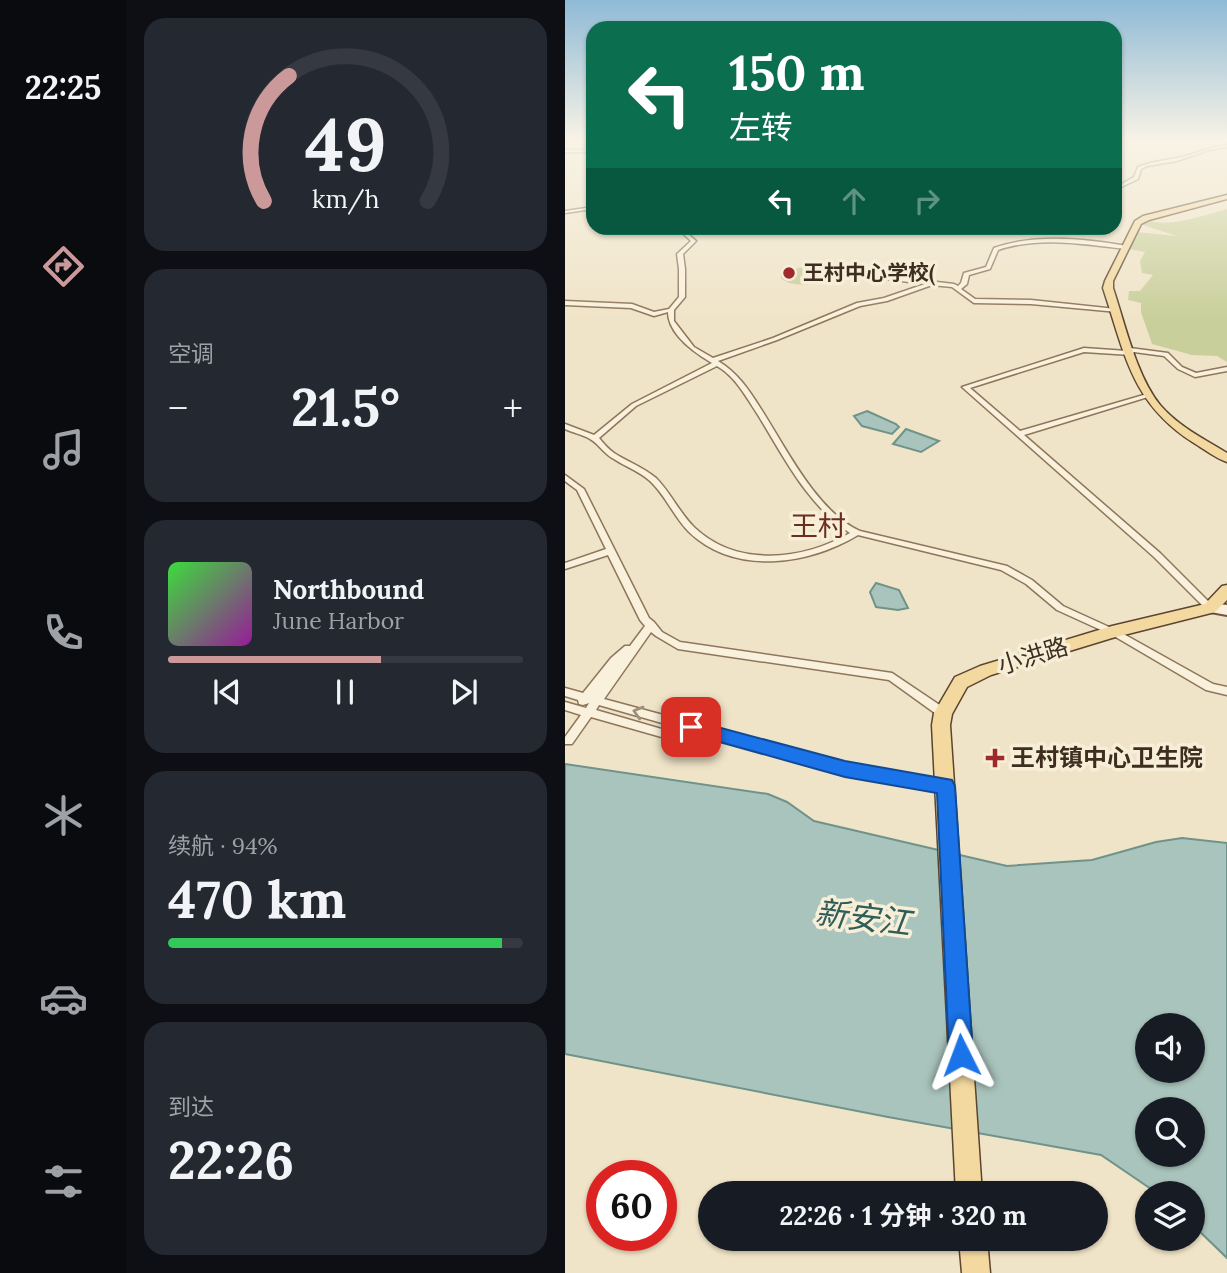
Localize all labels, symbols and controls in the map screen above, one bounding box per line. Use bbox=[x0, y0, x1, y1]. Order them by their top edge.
text: 150 m bbox=[729, 41, 865, 103]
icon: left bbox=[614, 49, 705, 140]
text: 22:25 bbox=[25, 67, 101, 108]
text: 49 bbox=[305, 98, 386, 191]
text: 左转 bbox=[729, 107, 793, 148]
text: km/h bbox=[312, 182, 379, 214]
icon: left bbox=[762, 182, 800, 220]
icon: ahead bbox=[835, 182, 873, 220]
icon: right bbox=[908, 182, 946, 220]
icon: directions bbox=[39, 242, 88, 291]
place label: 王村中心学校( bbox=[803, 259, 935, 286]
marker: 王村中心学校( bbox=[781, 265, 797, 281]
text: 空调 bbox=[168, 339, 214, 368]
text: 21.5° bbox=[291, 374, 400, 440]
text: − bbox=[168, 384, 188, 432]
text: + bbox=[503, 384, 523, 432]
icon: music bbox=[39, 425, 88, 474]
district label: 王村 bbox=[790, 508, 846, 544]
text: Northbound bbox=[273, 573, 424, 606]
text: June Harbor bbox=[273, 606, 404, 635]
icon: phone bbox=[39, 608, 88, 657]
street label: 小洪路 bbox=[994, 630, 1072, 681]
icon: previous bbox=[208, 673, 246, 711]
icon: pause bbox=[326, 673, 364, 711]
icon: next bbox=[445, 673, 483, 711]
pin bbox=[661, 697, 721, 757]
one-way arrow bbox=[632, 706, 644, 721]
icon: arrive bbox=[672, 708, 710, 746]
place label: 王村镇中心卫生院 bbox=[1011, 742, 1203, 773]
marker: 王村镇中心卫生院 bbox=[985, 748, 1005, 768]
icon: climate bbox=[39, 791, 88, 840]
text: 续航 · 94% bbox=[168, 831, 278, 860]
text: 470 km bbox=[168, 866, 346, 932]
water label: 新安江 bbox=[813, 891, 916, 944]
icon: car bbox=[39, 974, 88, 1023]
map controls bbox=[1135, 1013, 1205, 1251]
button: sound bbox=[1135, 1013, 1205, 1083]
position arrow bbox=[924, 1018, 998, 1092]
text: 到达 bbox=[168, 1092, 214, 1121]
button: search bbox=[1135, 1097, 1205, 1167]
text: 22:26 bbox=[168, 1127, 294, 1193]
icon: filters bbox=[39, 1157, 88, 1206]
speed limit sign: 60 bbox=[586, 1160, 677, 1251]
button: layers bbox=[1135, 1181, 1205, 1251]
text: 22:26 · 1 分钟 · 320 m bbox=[779, 1199, 1027, 1232]

